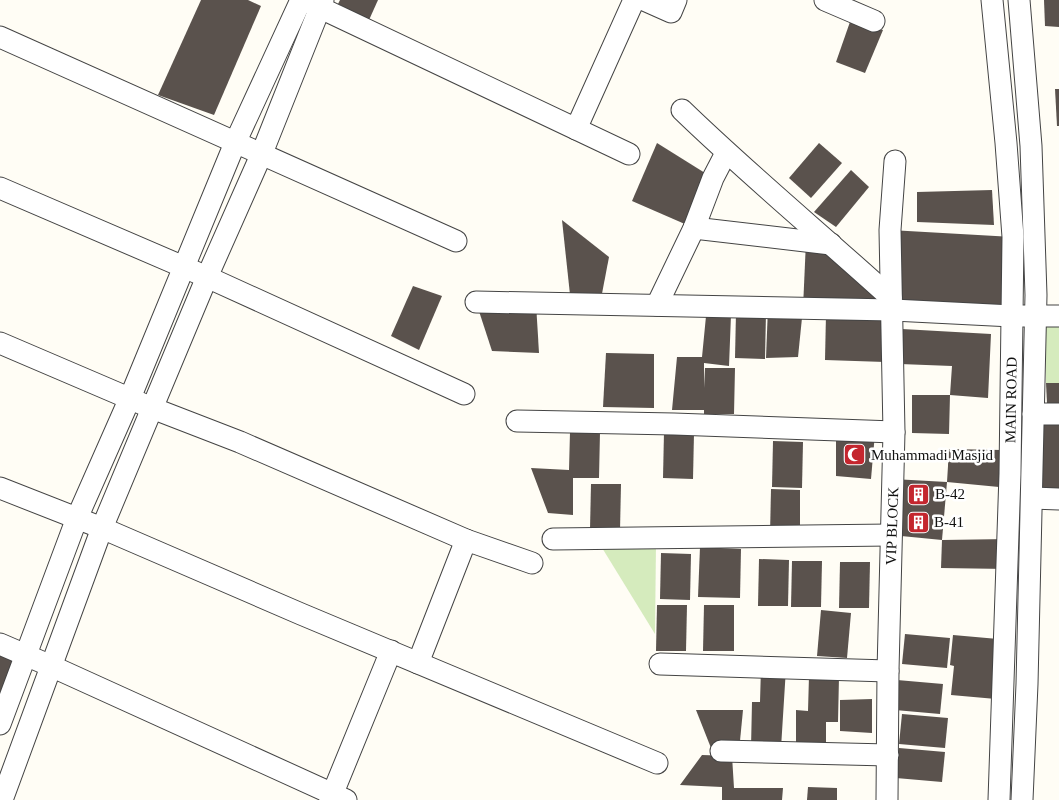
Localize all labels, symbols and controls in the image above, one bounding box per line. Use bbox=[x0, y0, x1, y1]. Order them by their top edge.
street label: MAIN ROAD bbox=[1002, 357, 1020, 443]
mosque icon: Muhammadi Masjid bbox=[843, 443, 867, 467]
place label: Muhammadi Masjid bbox=[871, 447, 994, 463]
building icon: B-42 bbox=[907, 482, 931, 506]
street label: VIP BLOCK bbox=[883, 486, 901, 565]
place label: B-42 bbox=[935, 486, 965, 502]
building icon: B-41 bbox=[906, 510, 930, 534]
place label: B-41 bbox=[934, 514, 964, 530]

